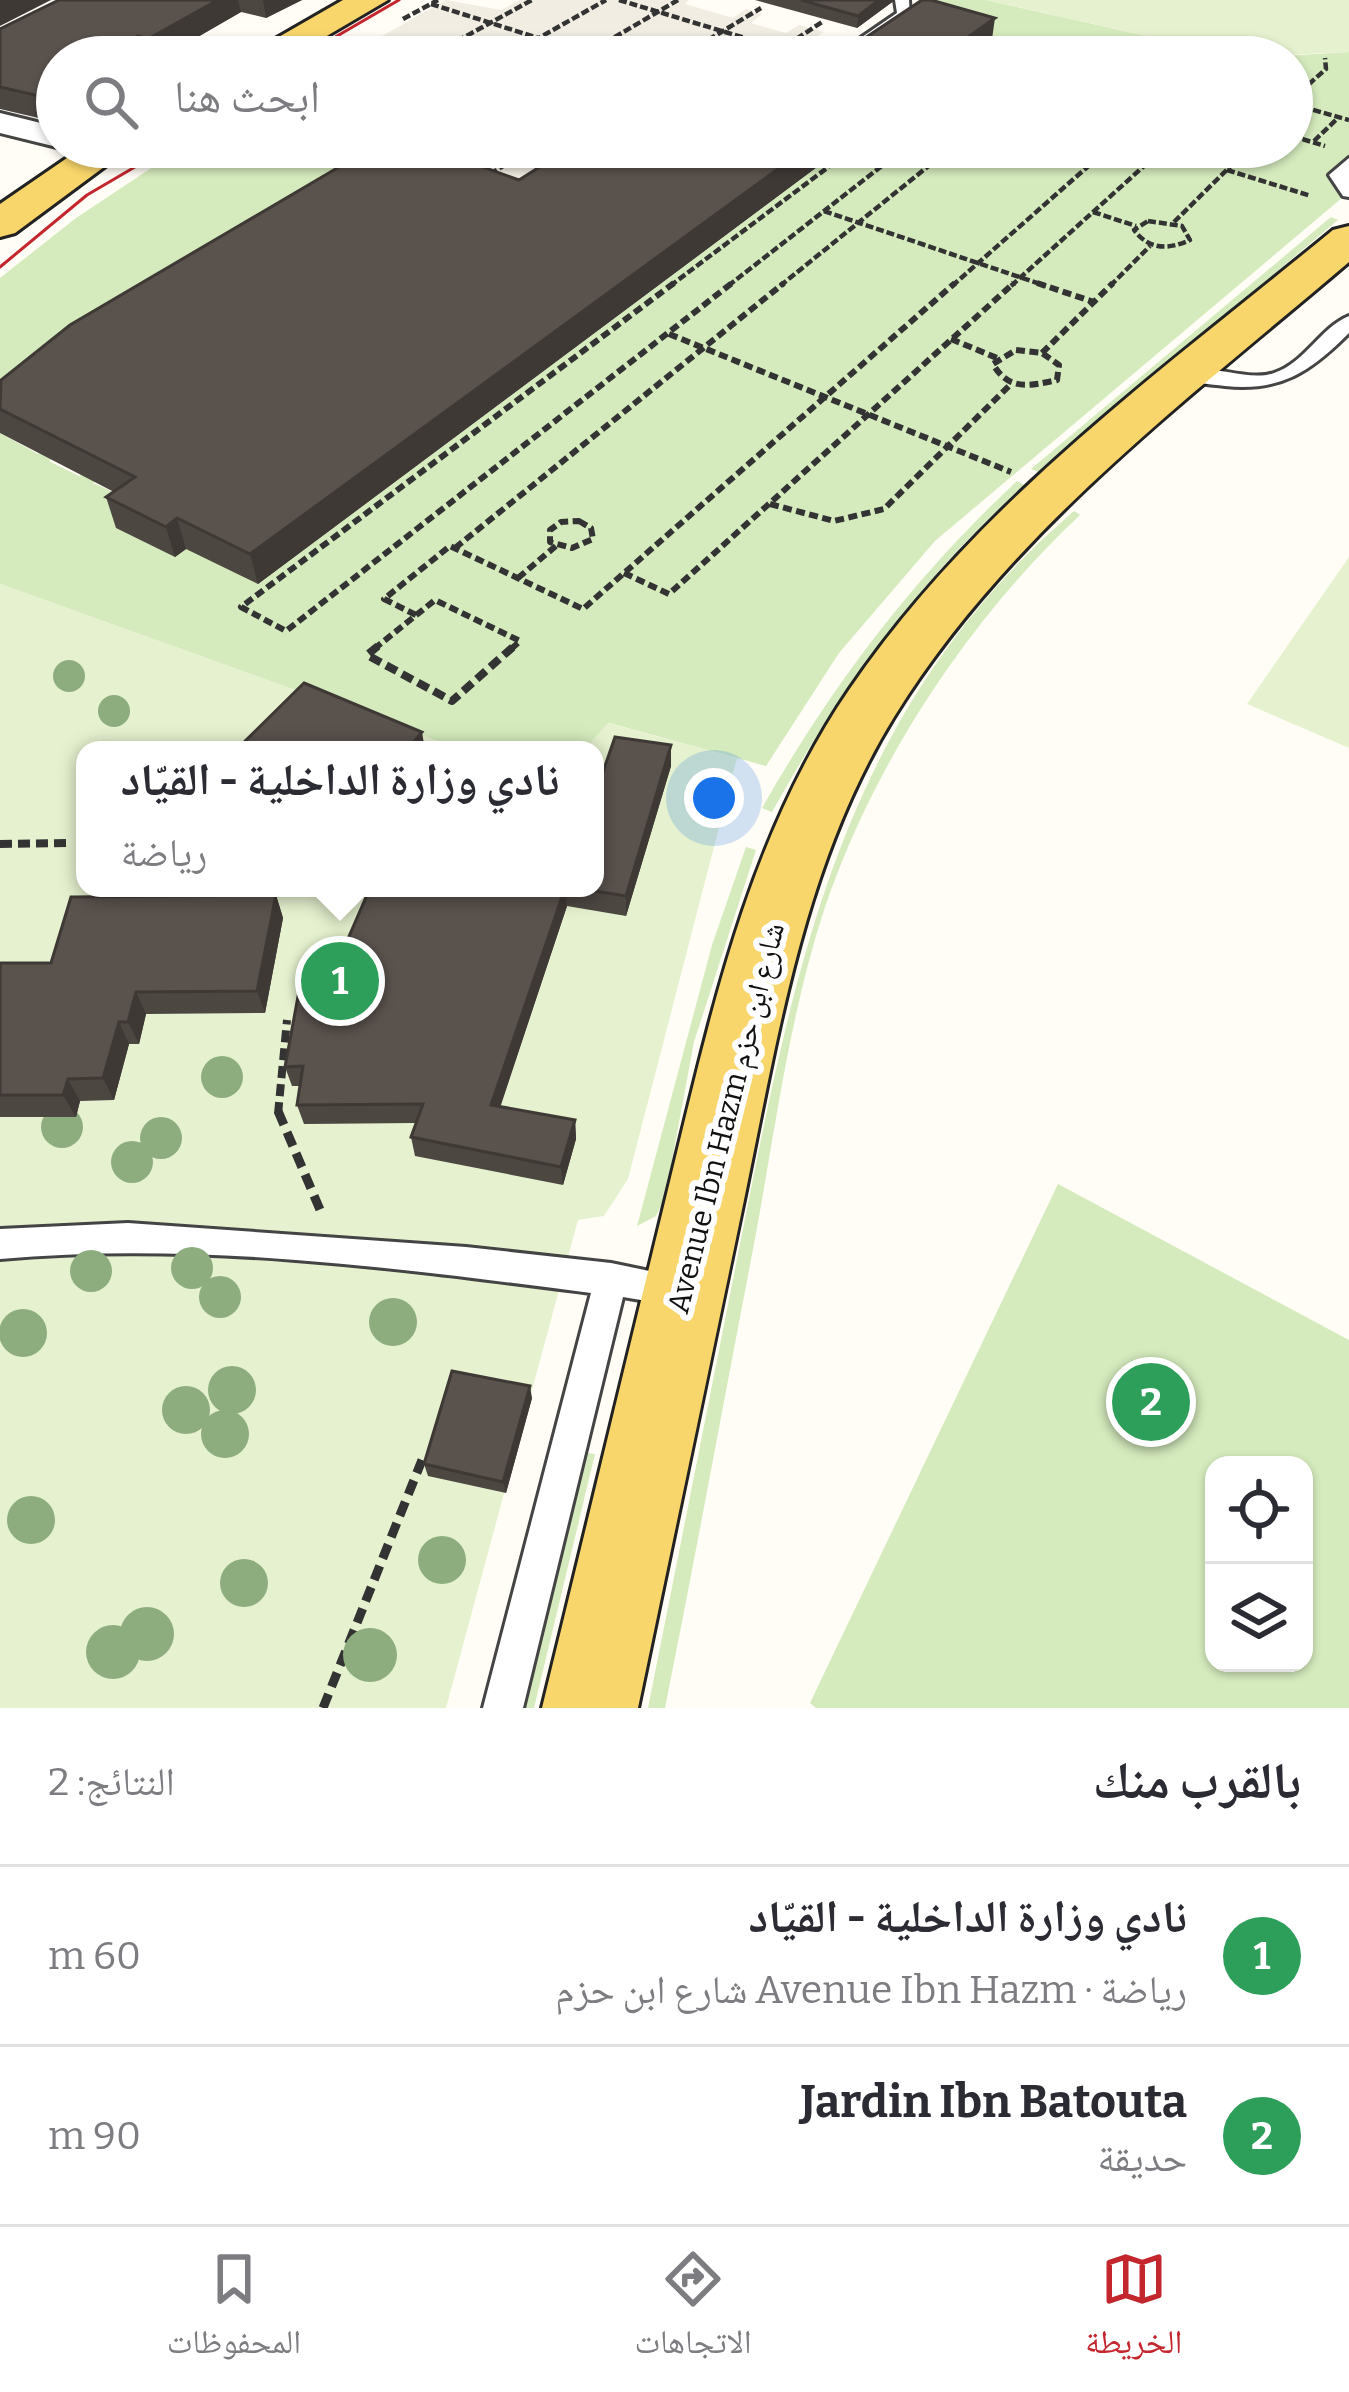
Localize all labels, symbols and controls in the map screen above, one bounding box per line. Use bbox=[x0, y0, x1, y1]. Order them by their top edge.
search box bbox=[36, 36, 1313, 168]
icon: search bbox=[78, 69, 144, 135]
text: ابحث هنا bbox=[174, 70, 320, 124]
popup bbox=[76, 741, 604, 897]
text: نادي وزارة الداخلية - القيّاد bbox=[121, 753, 559, 807]
your location bbox=[684, 768, 744, 828]
text: رياضة bbox=[121, 830, 207, 876]
street label: Avenue Ibn Hazm شارع ابن حزم bbox=[660, 919, 793, 1317]
pin: 1 bbox=[301, 936, 379, 1026]
pin: 2 bbox=[1112, 1357, 1190, 1447]
map controls bbox=[1205, 1456, 1313, 1672]
button: locate bbox=[1205, 1456, 1313, 1564]
button: layers bbox=[1205, 1564, 1313, 1672]
text: بالقرب منك bbox=[1093, 1750, 1301, 1812]
text: النتائج: 2 bbox=[48, 1759, 175, 1805]
text: نادي وزارة الداخلية - القيّاد bbox=[748, 1890, 1187, 1944]
text: 60 m bbox=[48, 1933, 141, 1979]
text: 1 bbox=[1254, 1933, 1270, 1979]
text: رياضة · Avenue Ibn Hazm شارع ابن حزم bbox=[555, 1967, 1187, 2013]
text: Jardin Ibn Batouta bbox=[801, 2075, 1187, 2129]
text: 90 m bbox=[48, 2113, 141, 2159]
text: 2 bbox=[1251, 2113, 1273, 2159]
text: حديقة bbox=[1098, 2135, 1187, 2181]
tab: المحفوظات bbox=[167, 2246, 301, 2374]
tab: الاتجاهات bbox=[634, 2246, 752, 2374]
tab: الخريطة bbox=[1085, 2246, 1182, 2374]

